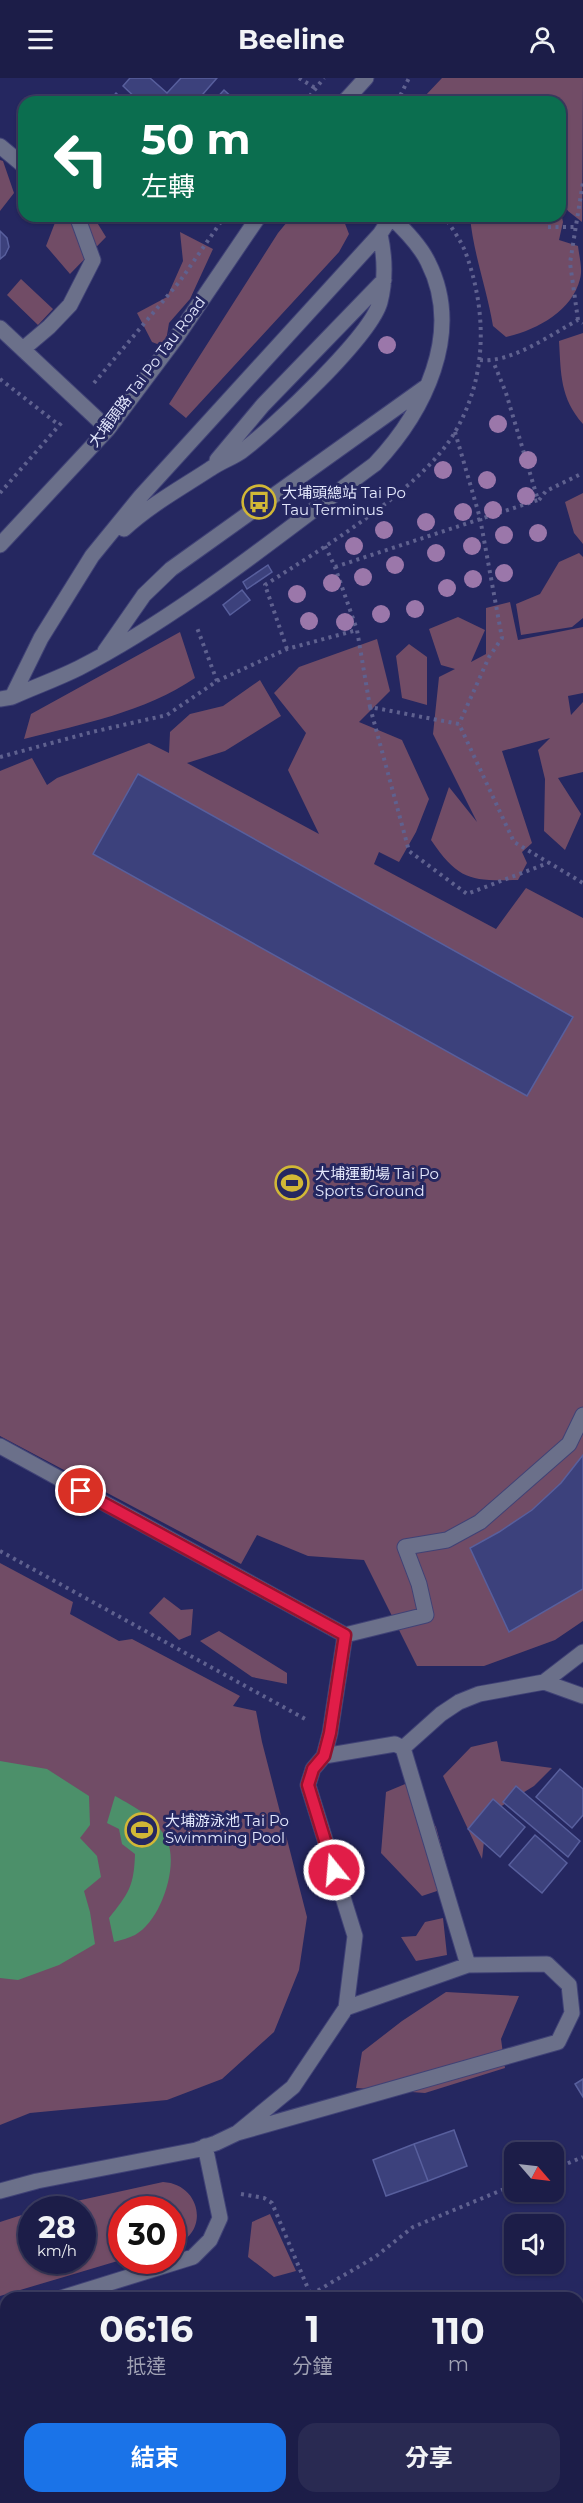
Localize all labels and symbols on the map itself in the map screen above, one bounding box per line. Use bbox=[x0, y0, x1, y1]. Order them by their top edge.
street label: 大埔頭路 Tai Po Tau Road bbox=[84, 293, 209, 451]
place label: 大埔頭總站 Tai Po Tau Terminus bbox=[282, 483, 406, 519]
bus stop icon: 大埔頭總站 Tai Po Tau Terminus bbox=[241, 484, 277, 520]
place label: 大埔運動場 Tai Po Sports Ground bbox=[315, 1164, 439, 1200]
sports icon: 大埔運動場 Tai Po Sports Ground bbox=[274, 1165, 310, 1201]
pin bbox=[55, 1465, 106, 1516]
place label: 大埔游泳池 Tai Po Swimming Pool bbox=[165, 1811, 289, 1847]
sports icon: 大埔游泳池 Tai Po Swimming Pool bbox=[124, 1812, 160, 1848]
position arrow bbox=[302, 1838, 366, 1902]
north arrow bbox=[504, 2142, 564, 2202]
speed limit sign: 30 bbox=[108, 2196, 186, 2274]

